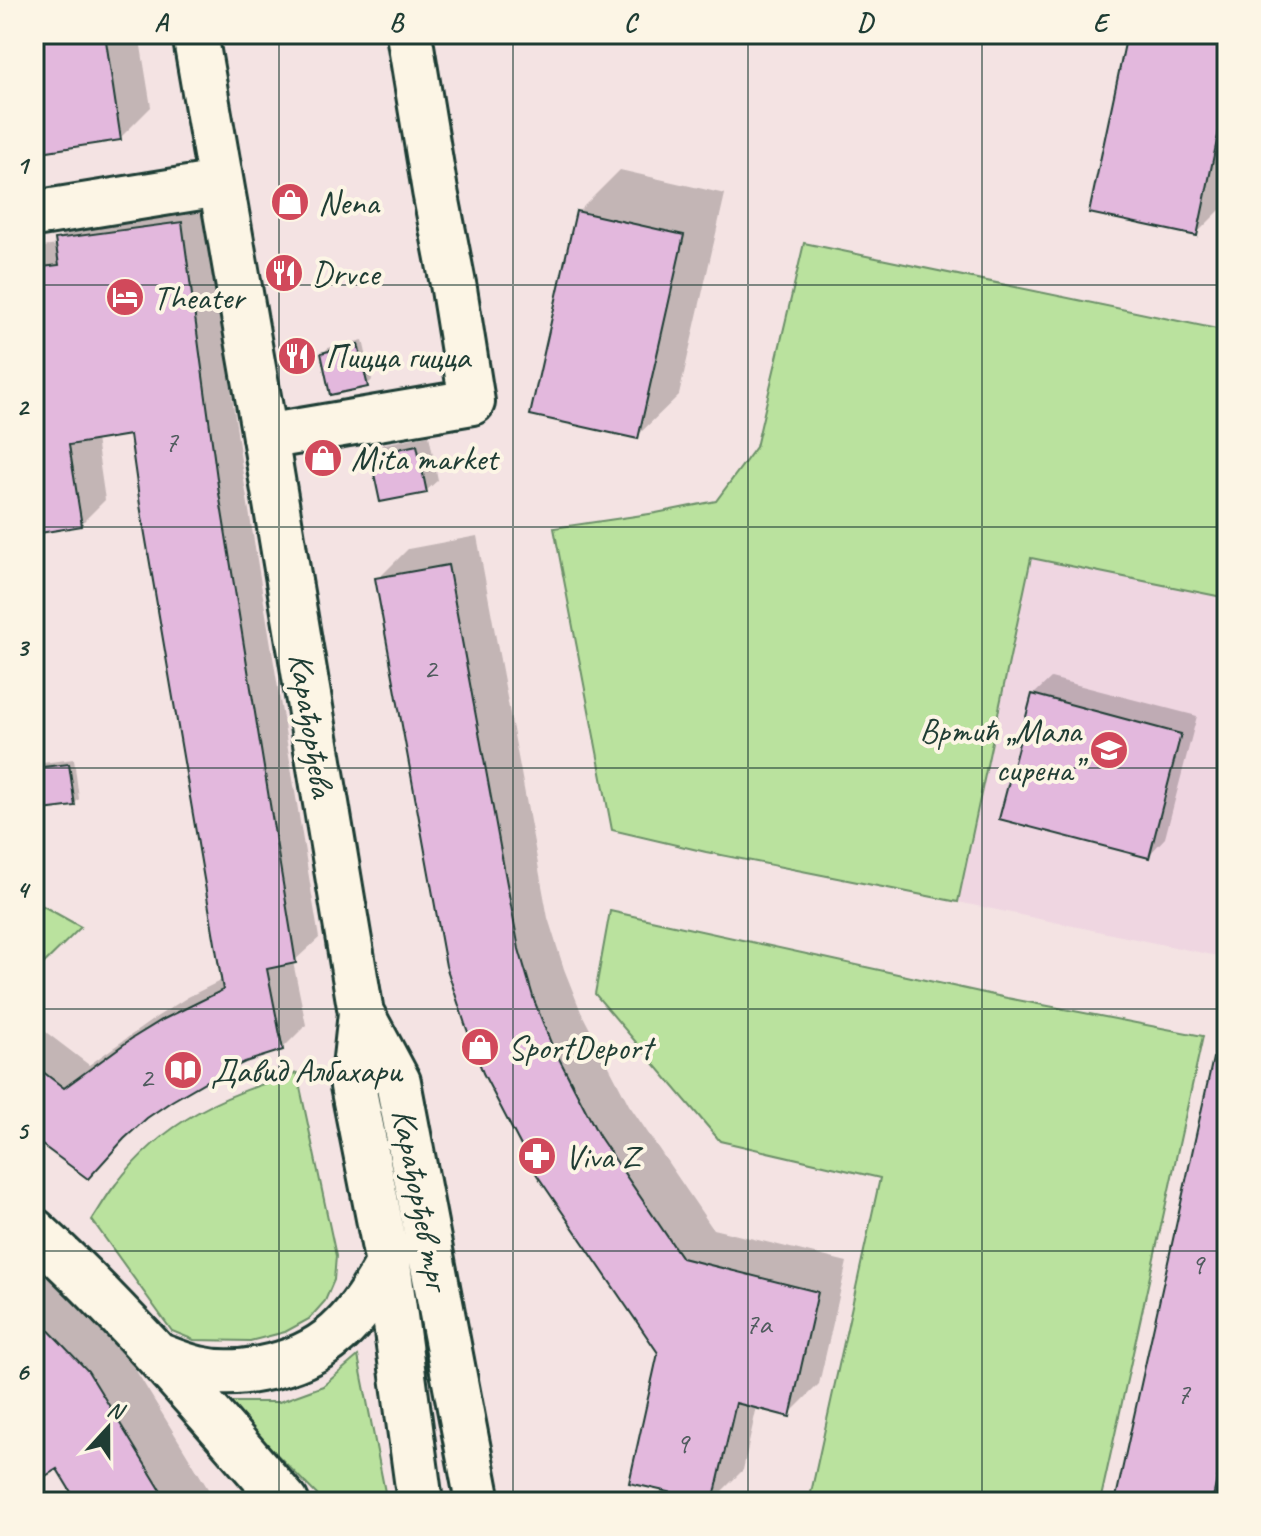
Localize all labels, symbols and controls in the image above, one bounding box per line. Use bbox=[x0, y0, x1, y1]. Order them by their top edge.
text: A bbox=[154, 6, 169, 39]
text: B bbox=[389, 6, 405, 39]
text: C bbox=[624, 6, 640, 39]
text: D bbox=[857, 6, 875, 39]
text: E bbox=[1093, 6, 1111, 39]
text: 1 bbox=[16, 149, 31, 182]
shop icon: Nena bbox=[269, 181, 311, 223]
place label: Nena bbox=[318, 181, 381, 224]
restaurant icon: Drvce bbox=[263, 252, 305, 294]
place label: Drvce bbox=[312, 252, 382, 295]
hotel icon: Theater bbox=[104, 276, 146, 318]
place label: Theater bbox=[153, 276, 247, 319]
restaurant icon: Пицца гицца bbox=[276, 335, 318, 377]
place label: Пицца гицца bbox=[325, 335, 472, 378]
text: 2 bbox=[16, 390, 30, 423]
house number: 7 bbox=[164, 422, 179, 460]
shop icon: Mita market bbox=[302, 437, 344, 479]
place label: Mita market bbox=[351, 437, 501, 480]
text: 3 bbox=[16, 631, 30, 664]
house number: 2 bbox=[423, 649, 439, 687]
street label: Карађорђева bbox=[279, 650, 345, 802]
place label: Вртић „Мала сирена” bbox=[919, 709, 1089, 791]
school or university icon: Вртић „Мала сирена” bbox=[1088, 729, 1130, 771]
text: 4 bbox=[16, 873, 31, 906]
shop icon: SportDeport bbox=[459, 1026, 501, 1068]
place label: SportDeport bbox=[508, 1026, 657, 1069]
library icon: Давид Албахари bbox=[162, 1049, 204, 1091]
place label: Давид Албахари bbox=[211, 1049, 404, 1092]
house number: 2 bbox=[139, 1058, 155, 1096]
street label: Карађорђев трг bbox=[382, 1105, 460, 1297]
text: 5 bbox=[16, 1114, 30, 1147]
pharmacy icon: Viva Z bbox=[516, 1135, 558, 1177]
place label: Viva Z bbox=[565, 1135, 643, 1178]
house number: 9 bbox=[1190, 1245, 1206, 1283]
house number: 7a bbox=[745, 1304, 773, 1342]
text: 6 bbox=[16, 1355, 30, 1388]
house number: 7 bbox=[1176, 1374, 1191, 1412]
north arrow bbox=[68, 1388, 148, 1468]
text: N bbox=[103, 1395, 129, 1427]
house number: 9 bbox=[675, 1424, 691, 1462]

